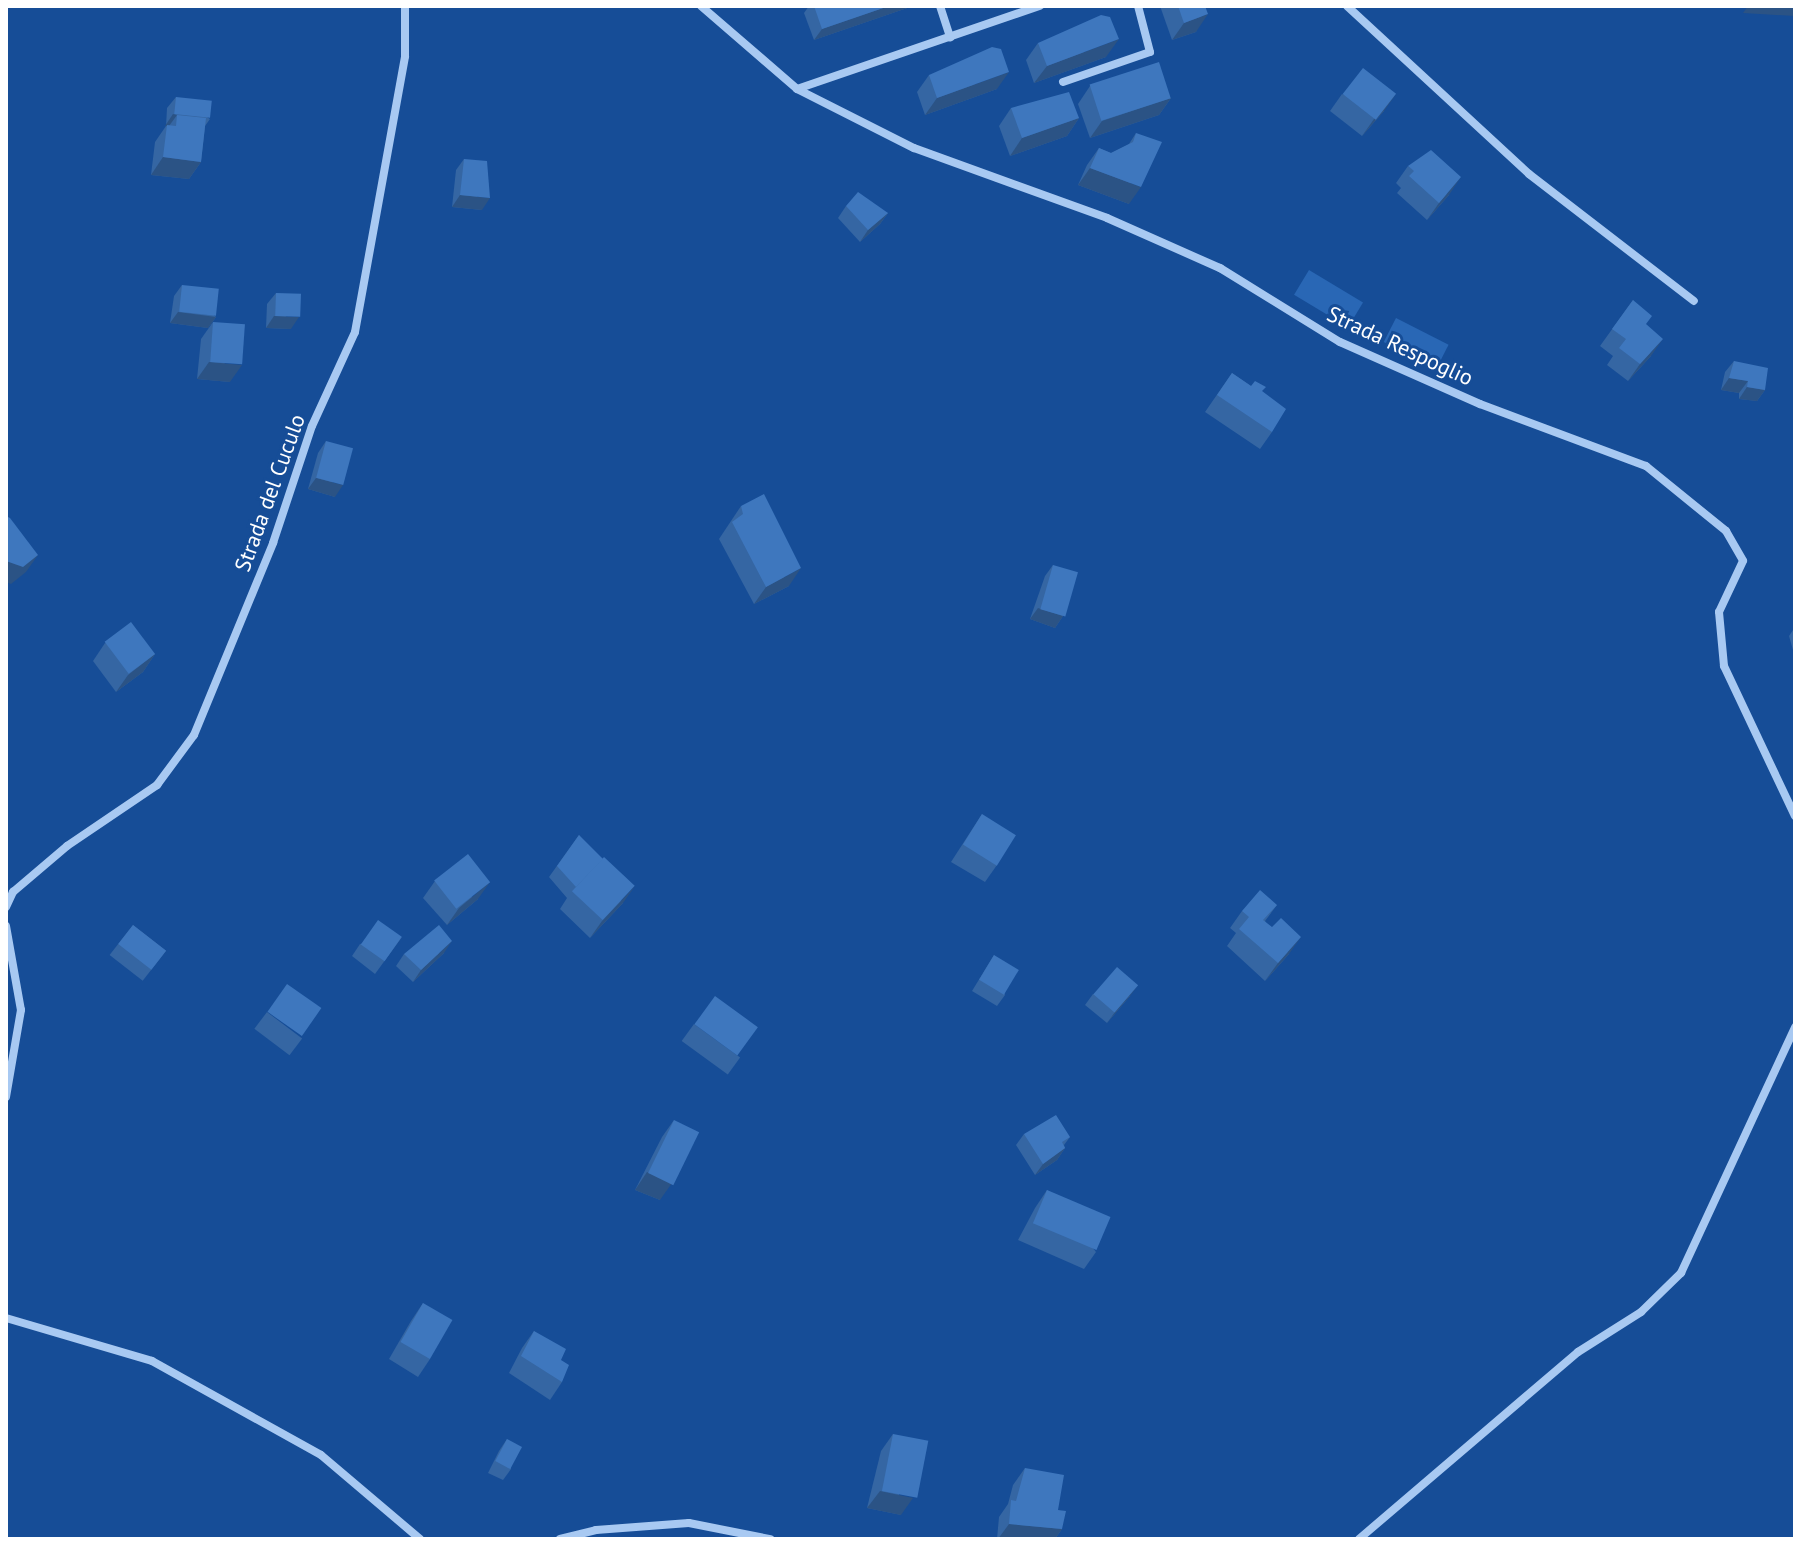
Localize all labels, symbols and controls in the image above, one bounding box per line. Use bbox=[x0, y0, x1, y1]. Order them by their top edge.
street label: Strada Respoglio bbox=[1323, 301, 1477, 391]
street label: Strada del Cuculo bbox=[229, 411, 311, 575]

